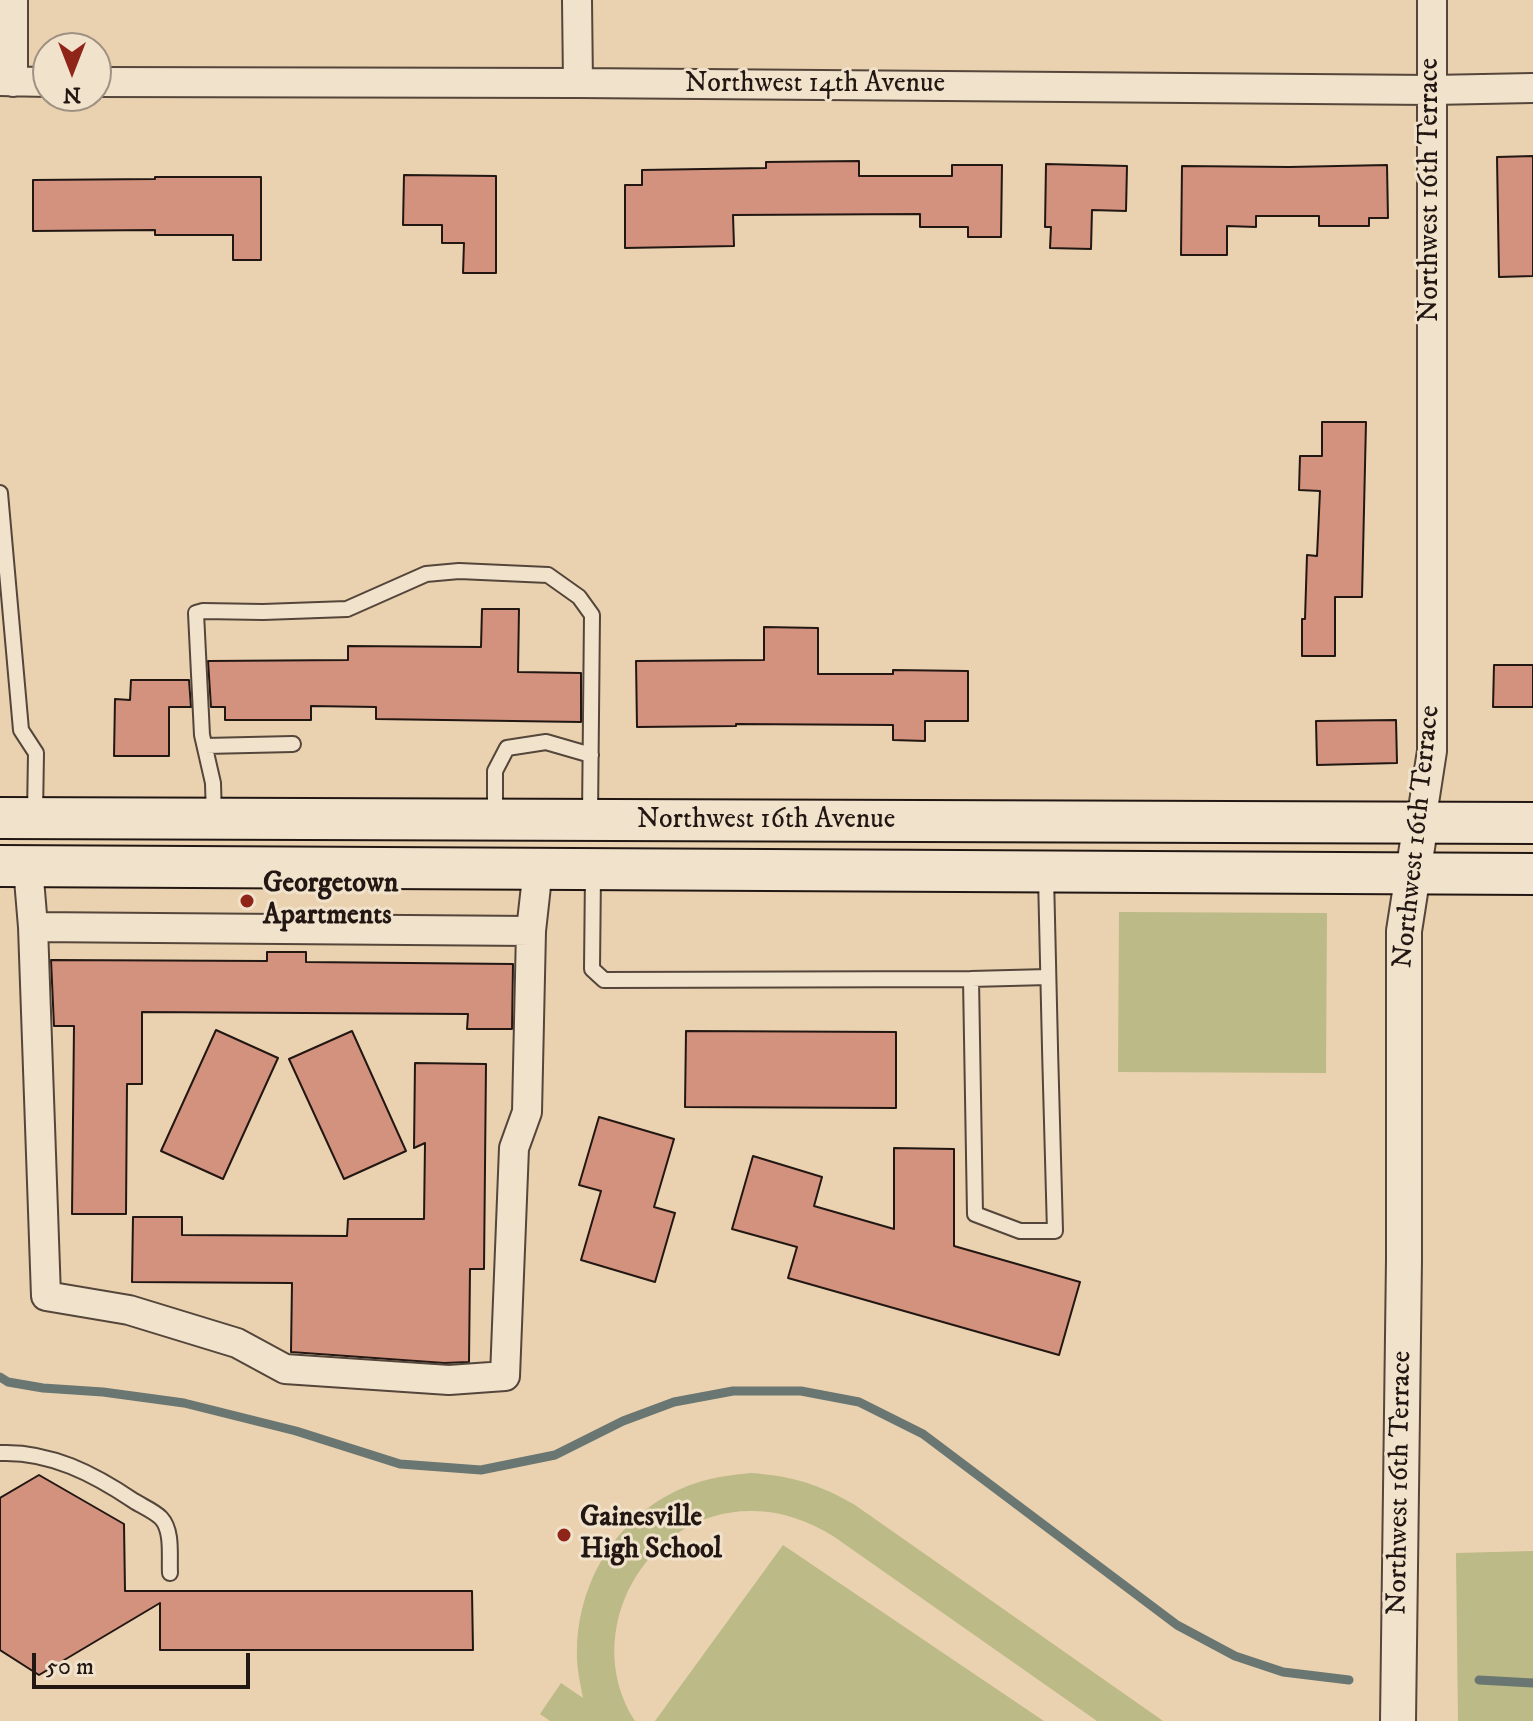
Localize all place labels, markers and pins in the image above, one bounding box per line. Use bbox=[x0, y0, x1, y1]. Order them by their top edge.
place label: Georgetown Apartments bbox=[263, 868, 398, 934]
marker: Georgetown Apartments bbox=[238, 892, 256, 910]
place label: Gainesville High School bbox=[580, 1502, 722, 1568]
marker: Gainesville High School bbox=[555, 1526, 573, 1544]

